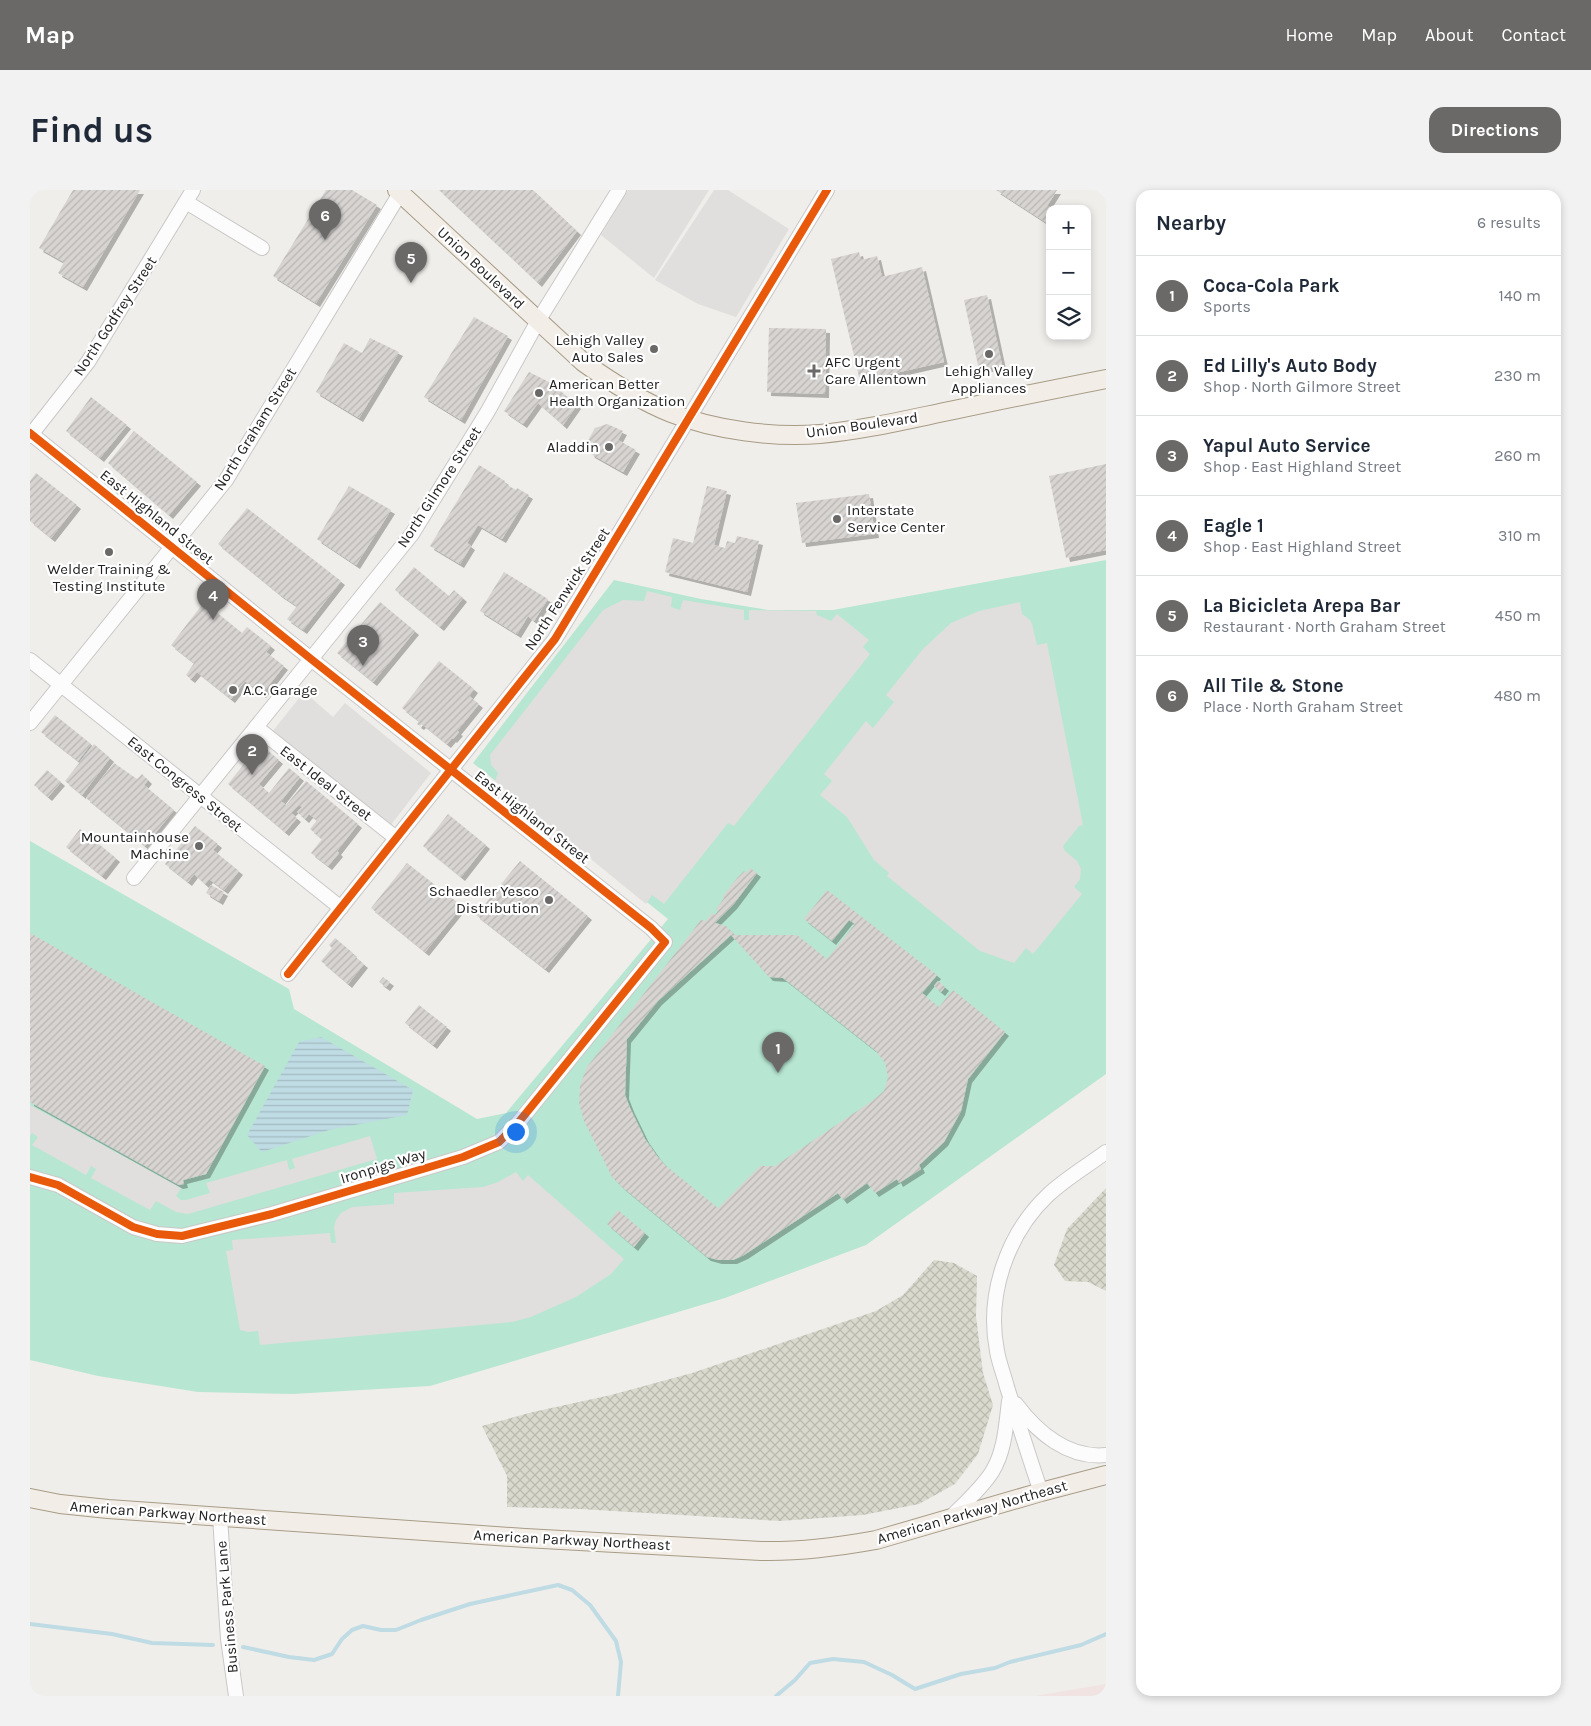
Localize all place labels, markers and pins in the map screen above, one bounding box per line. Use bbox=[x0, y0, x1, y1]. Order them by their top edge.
pin: 6 bbox=[309, 199, 341, 240]
pin: 5 bbox=[395, 242, 427, 283]
place label: Lehigh Valley Auto Sales bbox=[555, 331, 644, 366]
marker: Lehigh Valley Auto Sales bbox=[648, 343, 660, 355]
marker: Lehigh Valley Appliances bbox=[983, 348, 995, 360]
place label: AFC Urgent Care Allentown bbox=[825, 353, 927, 388]
place label: Lehigh Valley Appliances bbox=[945, 362, 1033, 397]
marker: AFC Urgent Care Allentown bbox=[807, 364, 821, 378]
place label: American Better Health Organization bbox=[549, 375, 685, 410]
marker: American Better Health Organization bbox=[533, 387, 545, 399]
place label: Aladdin bbox=[547, 438, 599, 456]
marker: Aladdin bbox=[603, 441, 615, 453]
place label: Interstate Service Center bbox=[847, 501, 945, 536]
marker: Interstate Service Center bbox=[831, 513, 843, 525]
marker: Welder Training & Testing Institute bbox=[103, 546, 115, 558]
place label: Welder Training & Testing Institute bbox=[47, 560, 171, 595]
pin: 4 bbox=[197, 579, 229, 620]
pin: 3 bbox=[347, 625, 379, 666]
place label: A.C. Garage bbox=[243, 681, 318, 699]
marker: A.C. Garage bbox=[227, 684, 239, 696]
pin: 2 bbox=[236, 734, 268, 775]
place label: Mountainhouse Machine bbox=[81, 828, 189, 863]
marker: Mountainhouse Machine bbox=[193, 840, 205, 852]
place label: Schaedler Yesco Distribution bbox=[429, 882, 539, 917]
marker: Schaedler Yesco Distribution bbox=[543, 894, 555, 906]
pin: 1 bbox=[762, 1032, 794, 1073]

